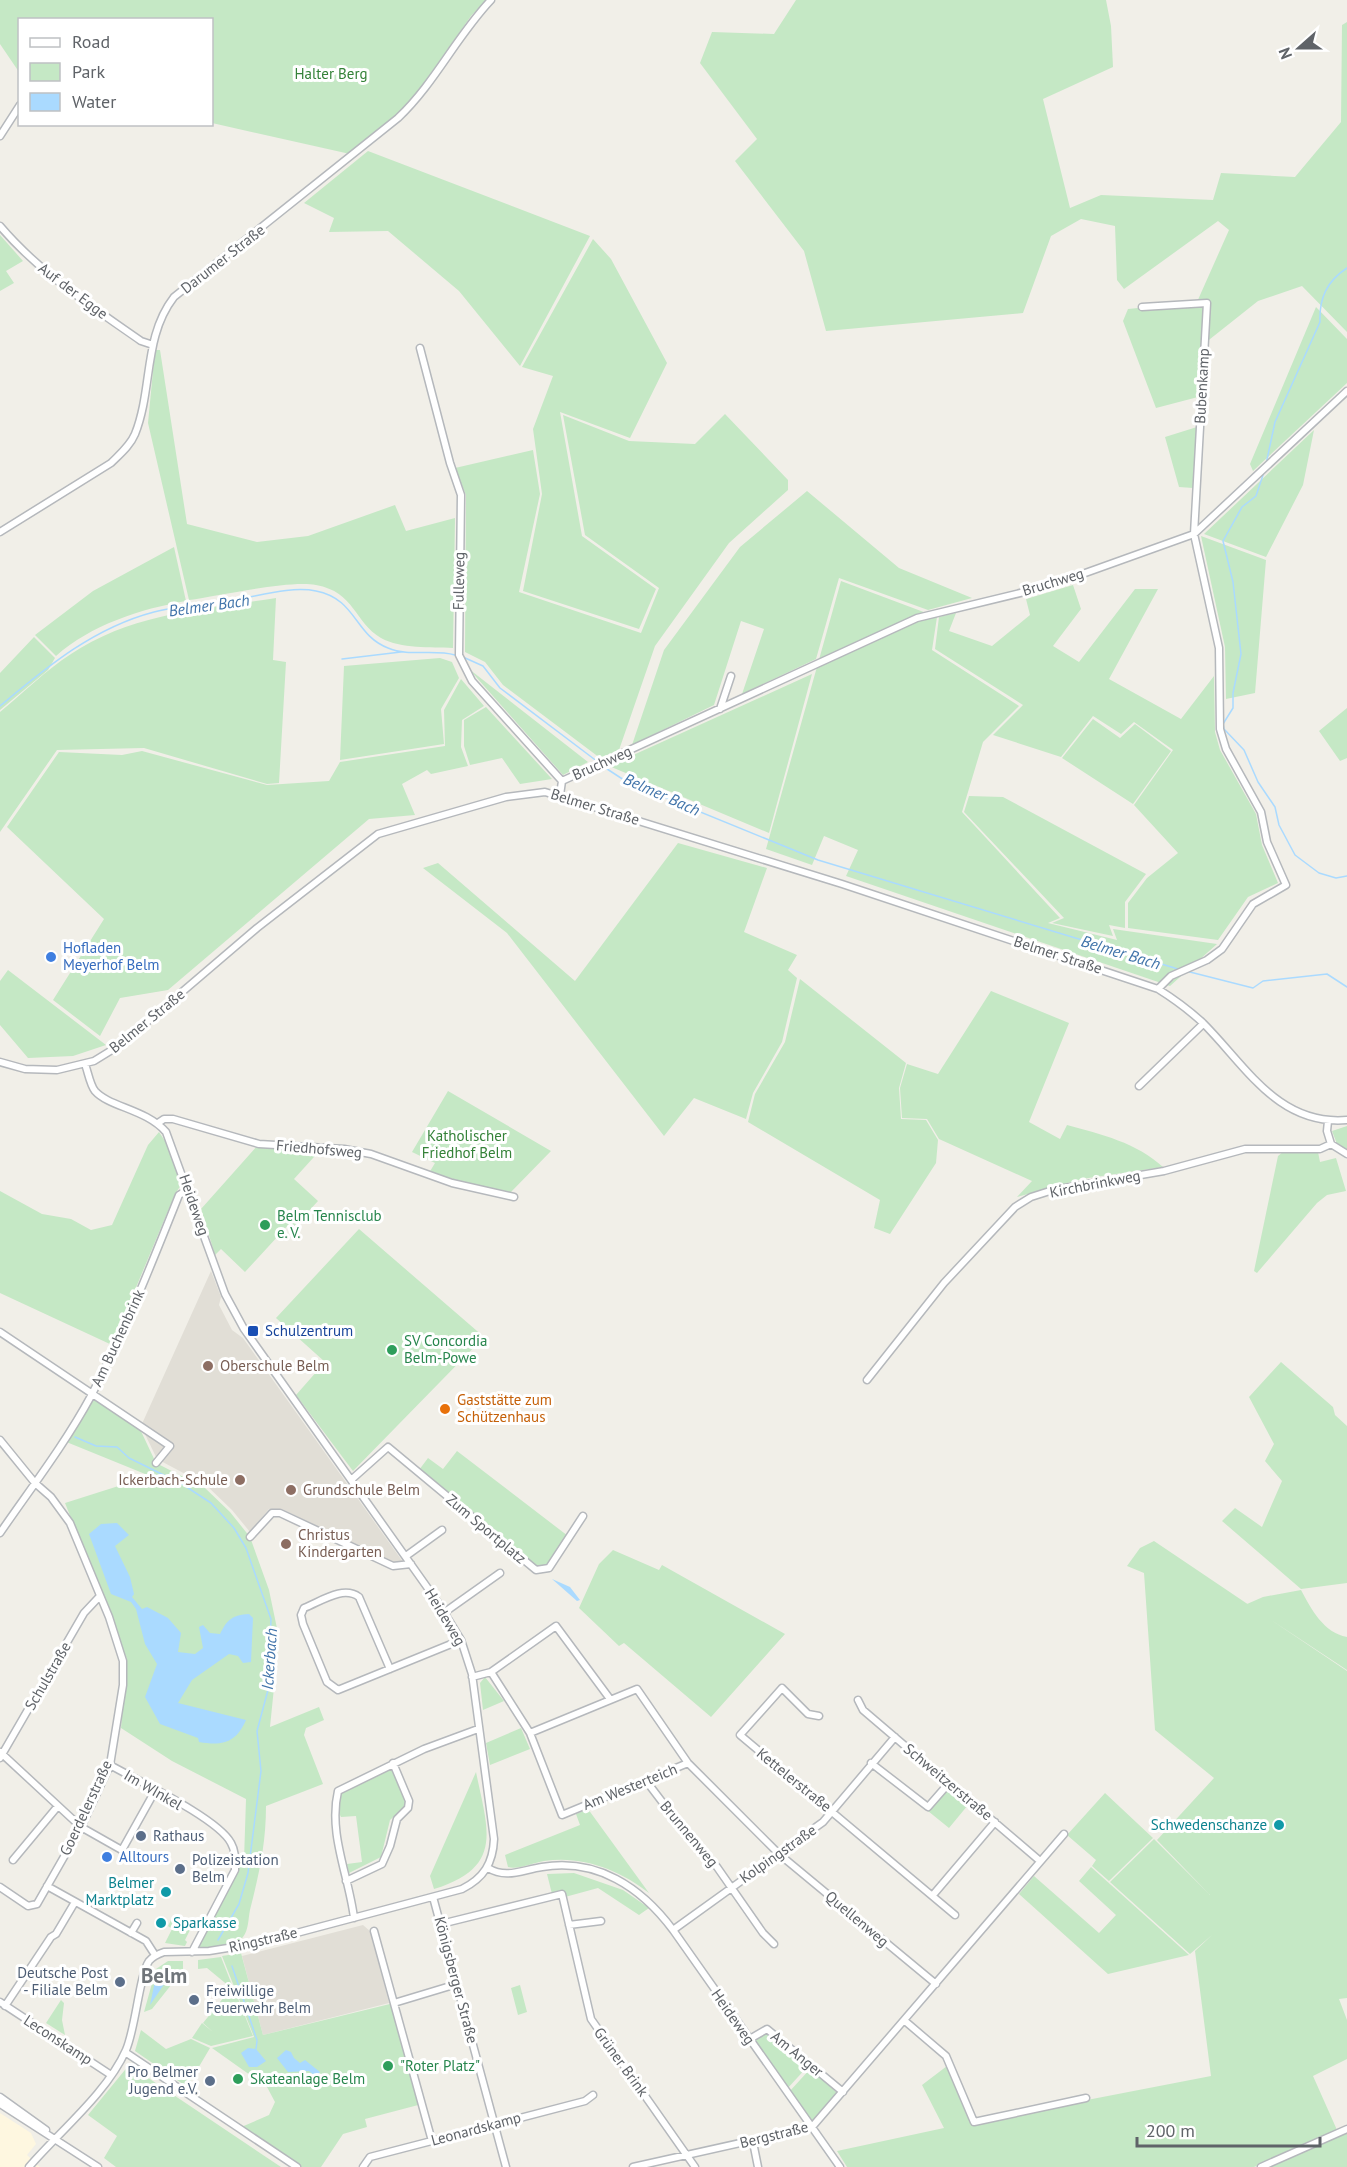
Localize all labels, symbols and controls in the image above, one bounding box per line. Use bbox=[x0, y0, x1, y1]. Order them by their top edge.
legend bbox=[18, 18, 213, 126]
north arrow bbox=[1269, 18, 1329, 78]
text: Road bbox=[72, 30, 110, 53]
text: N bbox=[1274, 45, 1296, 62]
text: Park bbox=[72, 60, 105, 83]
park label: Halter Berg bbox=[294, 64, 368, 83]
text: Water bbox=[72, 90, 116, 113]
street label: Darumer Straße bbox=[177, 220, 269, 297]
street label: Auf der Egge bbox=[35, 258, 112, 323]
street label: Bubenkamp bbox=[1190, 348, 1213, 424]
street label: Fulleweg bbox=[448, 552, 469, 610]
street label: Bruchweg bbox=[1020, 563, 1086, 600]
water label: Belmer Bach bbox=[167, 589, 251, 621]
street label: Bruchweg bbox=[569, 741, 635, 784]
water label: Belmer Bach bbox=[621, 768, 703, 820]
street label: Belmer Straße bbox=[548, 784, 642, 829]
street label: Belmer Straße bbox=[1012, 931, 1105, 978]
water label: Belmer Bach bbox=[1079, 931, 1163, 973]
place label: Hofladen Meyerhof Belm bbox=[63, 938, 160, 974]
marker: Hofladen Meyerhof Belm bbox=[44, 950, 58, 964]
street label: Belmer Straße bbox=[105, 984, 188, 1057]
park label: Katholischer Friedhof Belm bbox=[422, 1126, 512, 1162]
street label: Friedhofsweg bbox=[275, 1135, 363, 1162]
street label: Kirchbrinkweg bbox=[1048, 1165, 1142, 1202]
street label: Heideweg bbox=[175, 1172, 214, 1238]
place label: Belm Tennisclub e. V. bbox=[277, 1206, 382, 1242]
marker: Belm Tennisclub e. V. bbox=[258, 1218, 272, 1232]
street label: Am Buchenbrink bbox=[87, 1285, 149, 1389]
place label: Schulzentrum bbox=[265, 1321, 353, 1340]
marker: Schulzentrum bbox=[246, 1324, 260, 1338]
place label: SV Concordia Belm-Powe bbox=[404, 1331, 487, 1367]
marker: SV Concordia Belm-Powe bbox=[385, 1343, 399, 1357]
place label: Oberschule Belm bbox=[220, 1356, 329, 1375]
marker: Oberschule Belm bbox=[201, 1359, 215, 1373]
place label: Gaststätte zum Schützenhaus bbox=[457, 1390, 552, 1426]
marker: Gaststätte zum Schützenhaus bbox=[438, 1402, 452, 1416]
place label: Ickerbach-Schule bbox=[118, 1470, 228, 1489]
marker: Ickerbach-Schule bbox=[233, 1473, 247, 1487]
place label: Grundschule Belm bbox=[303, 1480, 420, 1499]
marker: Grundschule Belm bbox=[284, 1483, 298, 1497]
street label: Zum Sportplatz bbox=[442, 1490, 530, 1568]
place label: Christus Kindergarten bbox=[298, 1525, 382, 1561]
marker: Christus Kindergarten bbox=[279, 1537, 293, 1551]
street label: Heideweg bbox=[421, 1585, 470, 1649]
water label: Ickerbach bbox=[257, 1627, 281, 1691]
street label: Schulstraße bbox=[20, 1638, 75, 1713]
street label: Schweitzerstraße bbox=[900, 1739, 997, 1824]
street label: Kettelerstraße bbox=[753, 1744, 836, 1816]
street label: Goerdelerstraße bbox=[55, 1757, 116, 1859]
street label: Am Westerteich bbox=[580, 1759, 680, 1814]
street label: Im WInkel bbox=[121, 1765, 186, 1814]
street label: Brunnenweg bbox=[656, 1797, 723, 1871]
place label: Schwedenschanze bbox=[1151, 1815, 1267, 1834]
marker: Schwedenschanze bbox=[1272, 1818, 1286, 1832]
street label: Kolpingstraße bbox=[736, 1820, 820, 1887]
place label: Rathaus bbox=[153, 1826, 204, 1845]
marker: Rathaus bbox=[134, 1829, 148, 1843]
place label: Alltours bbox=[119, 1847, 169, 1866]
marker: Alltours bbox=[100, 1850, 114, 1864]
place label: Polizeistation Belm bbox=[192, 1850, 279, 1886]
marker: Polizeistation Belm bbox=[173, 1862, 187, 1876]
place label: Belmer Marktplatz bbox=[86, 1873, 154, 1909]
marker: Belmer Marktplatz bbox=[159, 1885, 173, 1899]
street label: Quellenweg bbox=[822, 1887, 893, 1951]
place label: Sparkasse bbox=[173, 1913, 237, 1932]
street label: Königsberger Straße bbox=[430, 1914, 483, 2045]
marker: Sparkasse bbox=[154, 1916, 168, 1930]
street label: Ringstraße bbox=[227, 1922, 299, 1957]
district label: Belm bbox=[141, 1962, 187, 1989]
place label: Deutsche Post - Filiale Belm bbox=[17, 1963, 108, 1999]
marker: Deutsche Post - Filiale Belm bbox=[113, 1975, 127, 1989]
place label: Freiwillige Feuerwehr Belm bbox=[206, 1981, 311, 2017]
street label: Heideweg bbox=[707, 1985, 759, 2048]
marker: Freiwillige Feuerwehr Belm bbox=[187, 1993, 201, 2007]
street label: Leconskamp bbox=[20, 2010, 96, 2069]
street label: Grüner Brink bbox=[590, 2024, 653, 2101]
street label: Am Anger bbox=[767, 2027, 827, 2081]
place label: "Roter Platz" bbox=[400, 2056, 480, 2075]
marker: "Roter Platz" bbox=[381, 2059, 395, 2073]
place label: Pro Belmer Jugend e.V. bbox=[127, 2062, 198, 2098]
place label: Skateanlage Belm bbox=[250, 2069, 365, 2088]
marker: Skateanlage Belm bbox=[231, 2072, 245, 2086]
marker: Pro Belmer Jugend e.V. bbox=[203, 2074, 217, 2088]
street label: Leonardskamp bbox=[429, 2107, 523, 2150]
scale bar bbox=[1137, 2110, 1320, 2148]
street label: Bergstraße bbox=[738, 2117, 810, 2152]
text: 200 m bbox=[1146, 2119, 1195, 2142]

